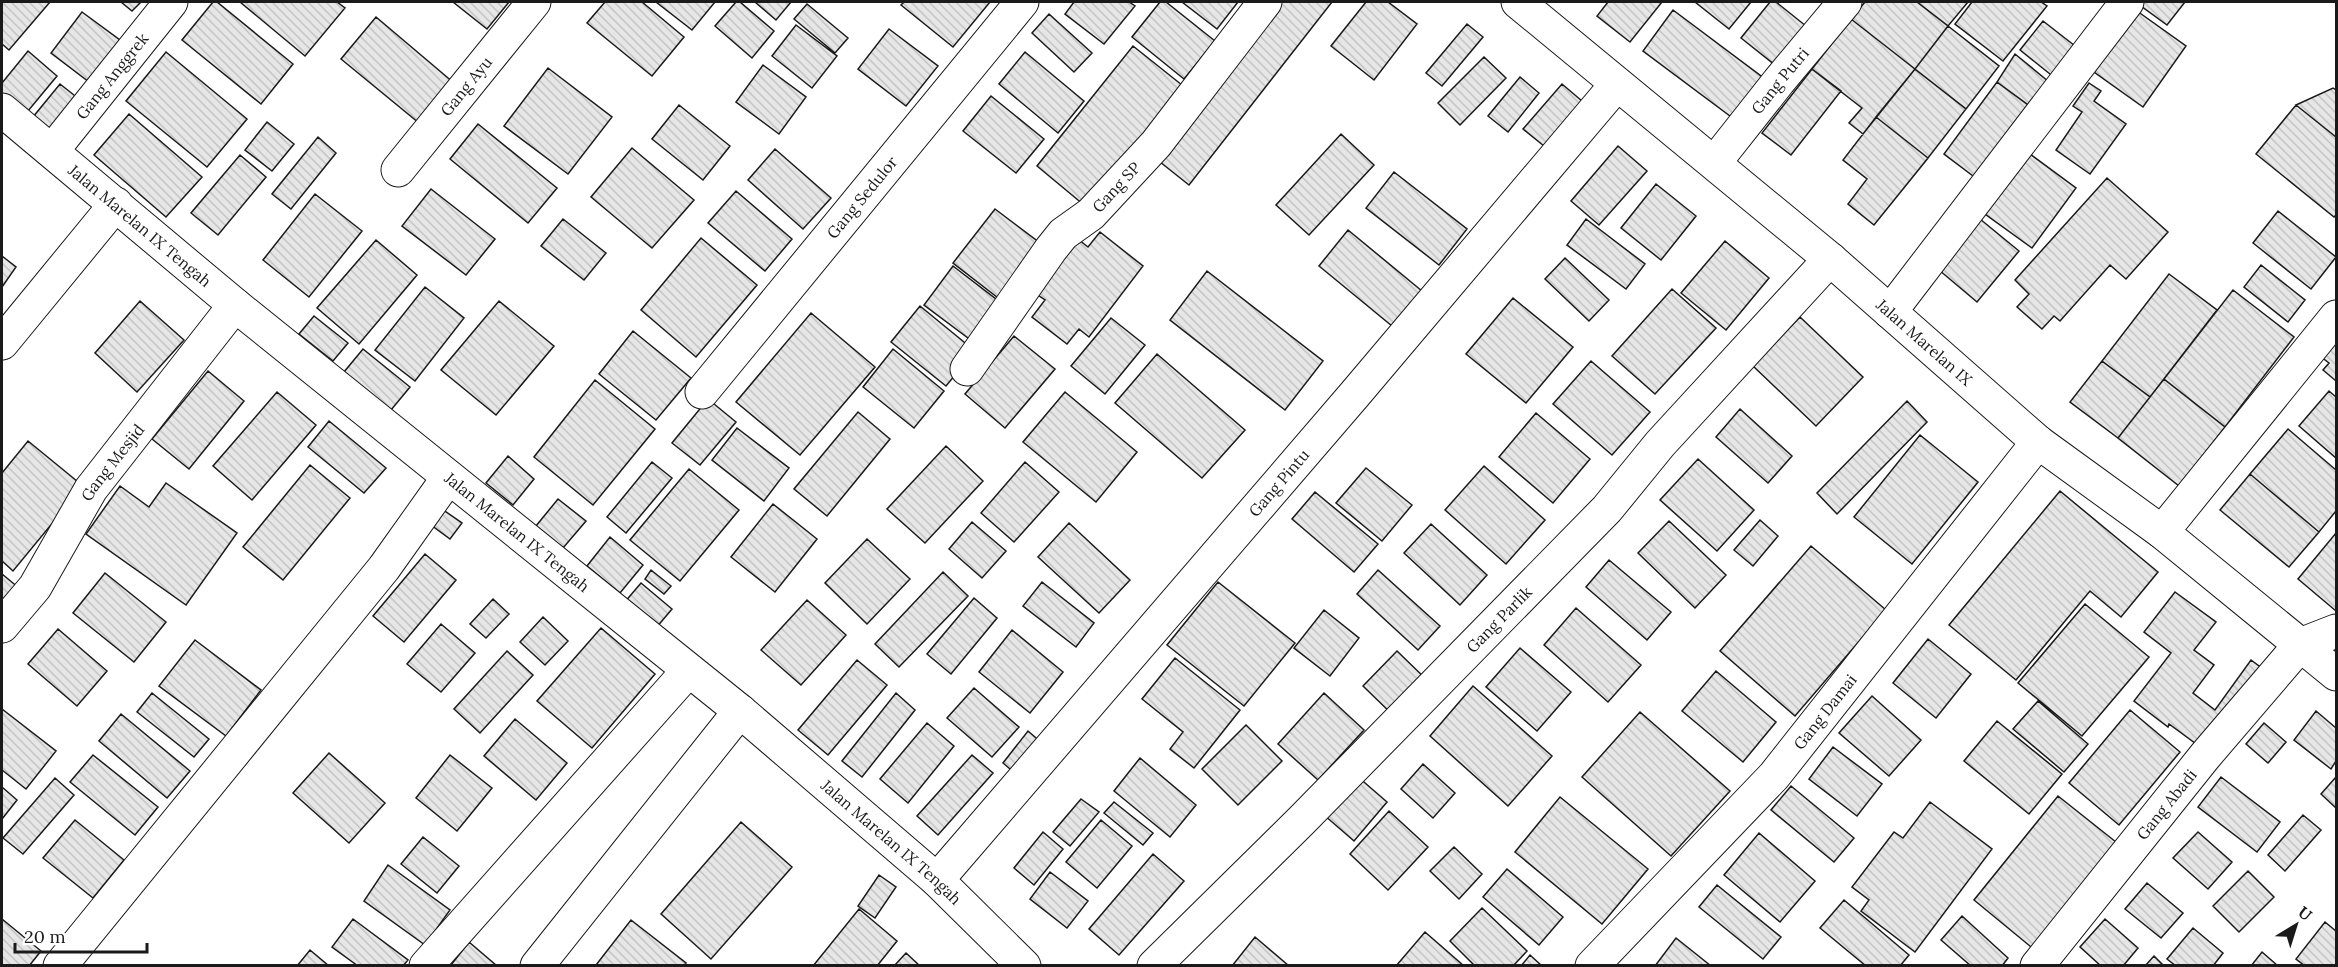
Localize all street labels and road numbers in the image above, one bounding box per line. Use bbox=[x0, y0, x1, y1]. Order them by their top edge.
street label: Gang Anggrek bbox=[71, 28, 153, 123]
street label: Gang Putri bbox=[1747, 43, 1813, 118]
street label: Gang Ayu bbox=[436, 52, 496, 120]
street label: Gang Sedulor bbox=[822, 152, 902, 242]
street label: Gang SP bbox=[1088, 157, 1145, 216]
street label: Jalan Marelan IX Tengah bbox=[64, 159, 216, 291]
street label: Jalan Marelan IX bbox=[1872, 294, 1977, 390]
street label: Gang Mesjid bbox=[76, 419, 149, 504]
street label: Gang Pintu bbox=[1244, 444, 1314, 521]
street label: Jalan Marelan IX Tengah bbox=[440, 467, 594, 596]
street label: Gang Parlik bbox=[1462, 582, 1536, 657]
street label: Gang Damai bbox=[1789, 670, 1861, 753]
street label: Gang Abadi bbox=[2132, 765, 2201, 844]
street label: Jalan Marelan IX Tengah bbox=[816, 774, 966, 909]

